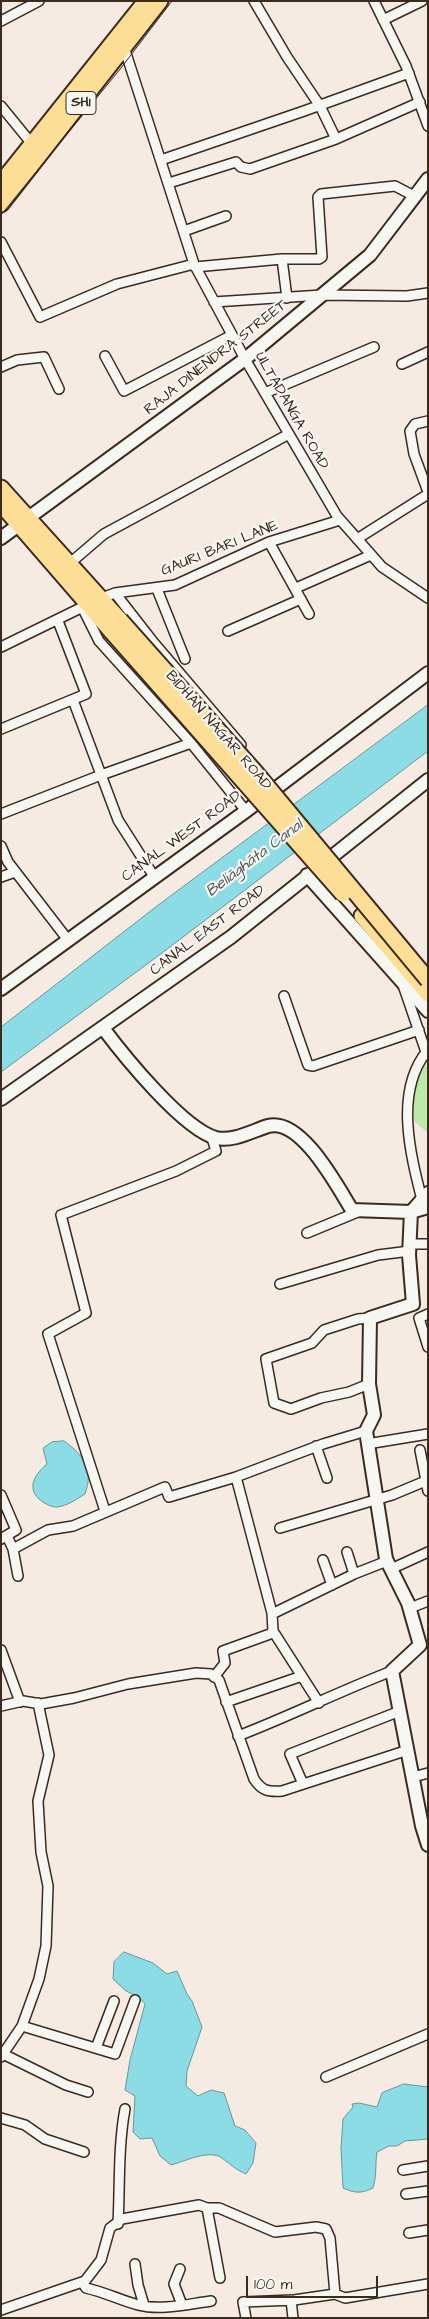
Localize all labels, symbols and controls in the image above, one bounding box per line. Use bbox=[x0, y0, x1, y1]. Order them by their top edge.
road number: SH1 bbox=[66, 92, 96, 115]
street label: RAJA DINENDRA STREET bbox=[141, 297, 291, 419]
street label: ULTADANGA ROAD bbox=[250, 349, 332, 473]
street label: GAURI BARI LANE bbox=[159, 517, 281, 581]
street label: BIDHAN NAGAR ROAD bbox=[161, 668, 275, 794]
street label: CANAL WEST ROAD bbox=[119, 787, 245, 887]
water label: Beliāghāta Canal bbox=[203, 816, 307, 902]
street label: CANAL EAST ROAD bbox=[147, 882, 269, 980]
scale bar bbox=[249, 2266, 382, 2298]
text: 100 m bbox=[254, 2274, 293, 2295]

